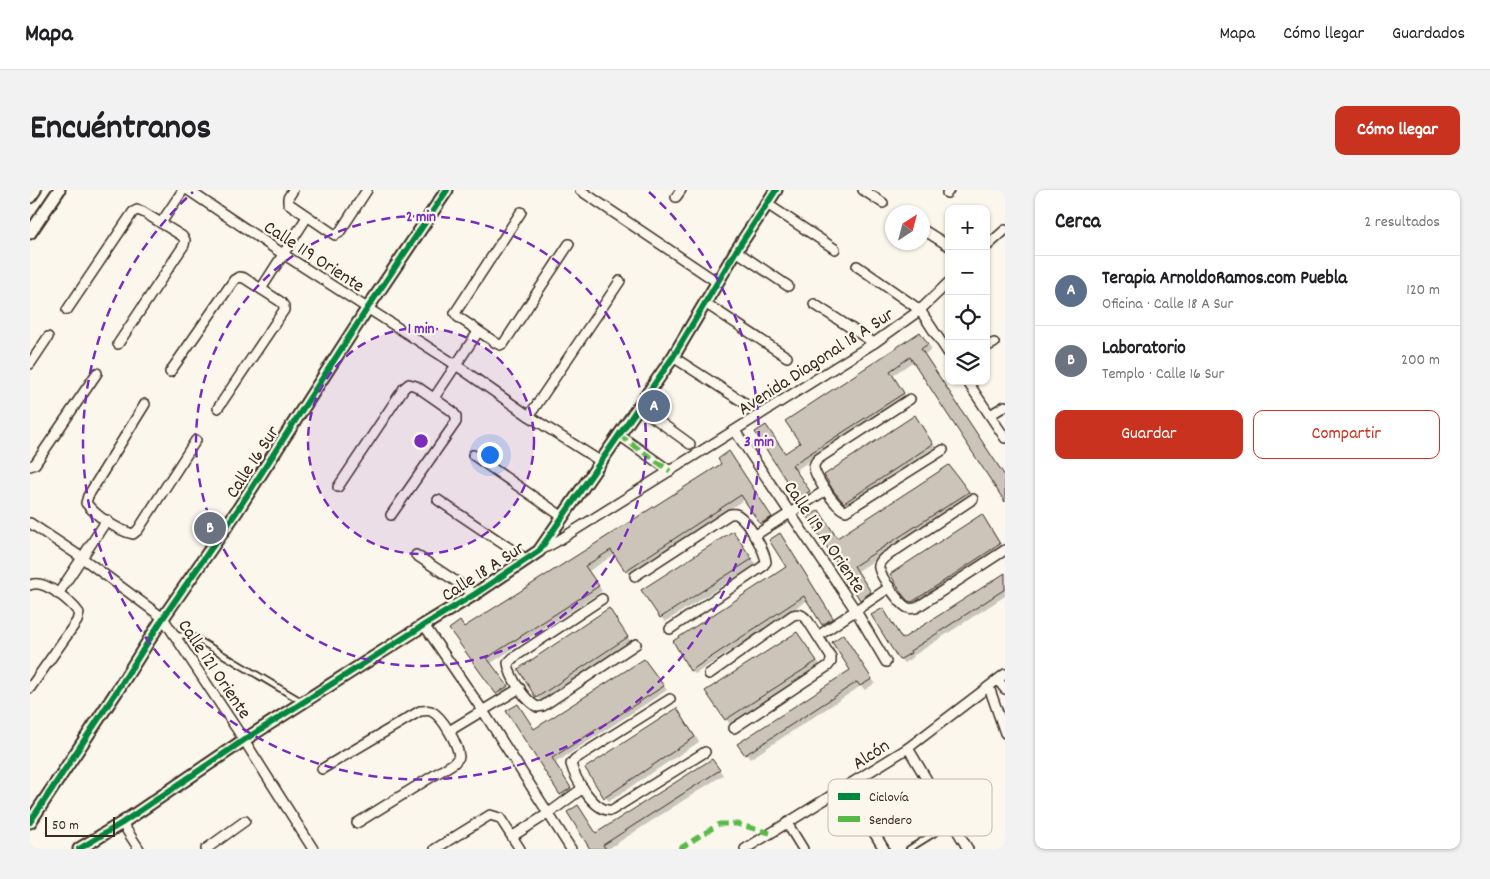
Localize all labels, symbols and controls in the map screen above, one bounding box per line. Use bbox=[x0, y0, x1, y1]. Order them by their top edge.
text: Mapa bbox=[25, 18, 73, 52]
text: Mapa bbox=[1219, 22, 1255, 47]
text: Cómo llegar bbox=[1283, 22, 1364, 47]
text: Guardados bbox=[1392, 22, 1465, 47]
text: Encuéntranos bbox=[30, 105, 211, 155]
button: Cómo llegar bbox=[1335, 106, 1460, 155]
north arrow bbox=[885, 205, 930, 250]
map controls bbox=[945, 205, 990, 385]
button: + bbox=[945, 205, 990, 250]
text: 2 min bbox=[406, 207, 436, 229]
text: Cerca bbox=[1055, 208, 1101, 238]
text: 2 resultados bbox=[1364, 211, 1440, 234]
street label: Calle 119 Oriente bbox=[257, 215, 369, 301]
button: − bbox=[945, 250, 990, 295]
text: Terapia ArnoldoRamos.com Puebla bbox=[1102, 266, 1347, 293]
text: A bbox=[1067, 279, 1075, 302]
text: 120 m bbox=[1406, 279, 1440, 302]
text: Oficina · Calle 18 A Sur bbox=[1102, 293, 1233, 316]
button: locate bbox=[945, 295, 990, 340]
street label: Avenida Diagonal 18 A Sur bbox=[734, 302, 900, 424]
text: 1 min bbox=[408, 319, 434, 341]
text: Laboratorio bbox=[1102, 336, 1186, 363]
button: layers bbox=[945, 340, 990, 385]
text: B bbox=[1067, 349, 1075, 372]
text: 200 m bbox=[1401, 349, 1440, 372]
text: Templo · Calle 16 Sur bbox=[1102, 363, 1224, 386]
pin: A bbox=[638, 387, 670, 425]
button: Guardar bbox=[1055, 410, 1243, 459]
button: Compartir bbox=[1253, 410, 1440, 459]
street label: Calle 16 Sur bbox=[220, 421, 287, 504]
centre of rings bbox=[412, 432, 430, 450]
text: 3 min bbox=[744, 432, 774, 454]
your location bbox=[477, 442, 503, 468]
street label: Calle 119 A Oriente bbox=[776, 476, 871, 599]
pin: B bbox=[194, 509, 226, 547]
street label: Calle 18 A Sur bbox=[437, 536, 531, 610]
street label: Calle 121 Oriente bbox=[170, 615, 256, 725]
street label: Alcón bbox=[848, 734, 896, 778]
legend bbox=[828, 779, 992, 836]
text: Ciclovía bbox=[869, 788, 909, 808]
text: Sendero bbox=[869, 811, 912, 831]
scale bar bbox=[45, 814, 115, 837]
text: 50 m bbox=[52, 816, 79, 836]

